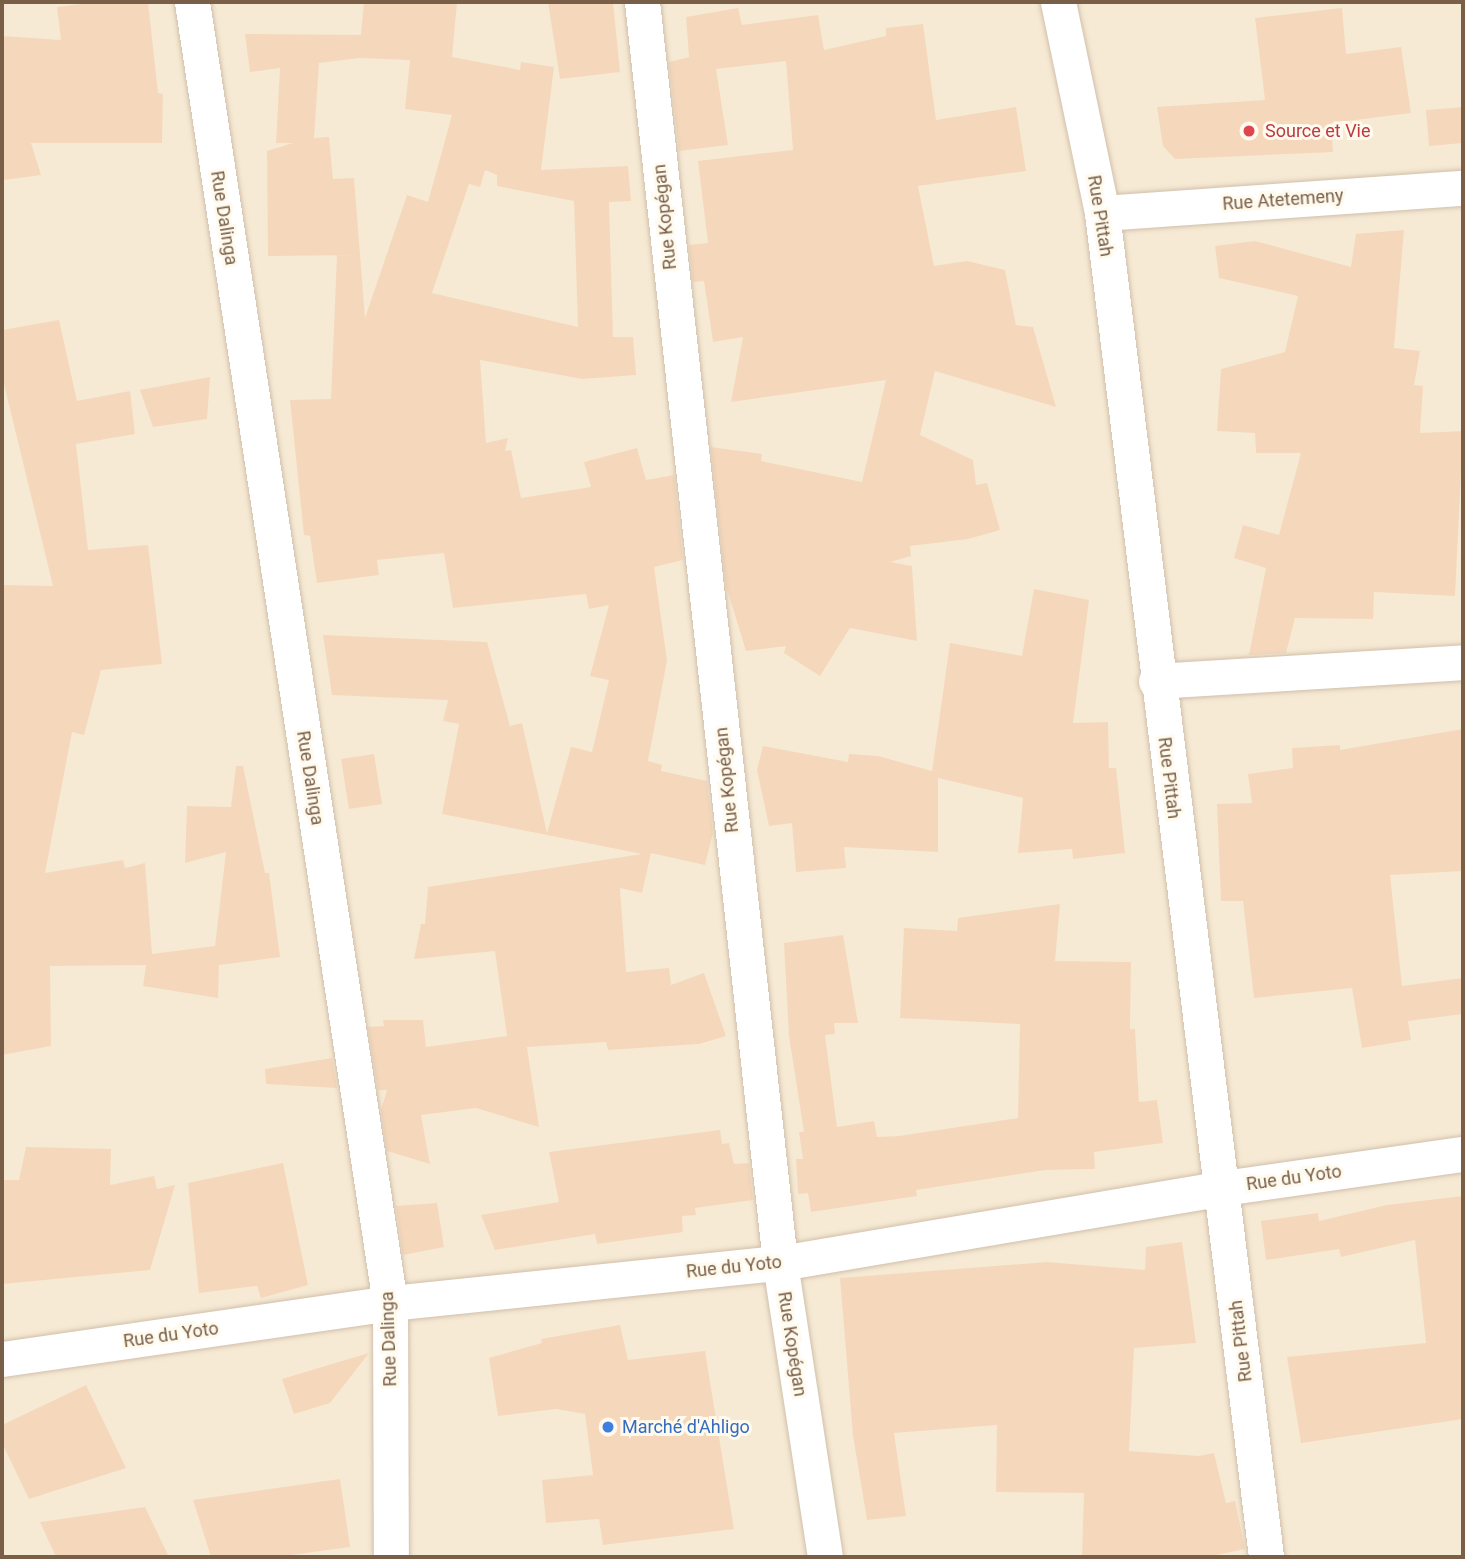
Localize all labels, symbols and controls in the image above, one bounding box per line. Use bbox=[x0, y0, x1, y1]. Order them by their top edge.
place label: Source et Vie bbox=[1265, 120, 1371, 142]
marker: Source et Vie bbox=[1239, 121, 1259, 141]
street label: Rue Kopégan bbox=[649, 163, 681, 271]
street label: Rue Dalinga bbox=[206, 169, 242, 267]
street label: Rue Pittah bbox=[1083, 174, 1117, 258]
street label: Rue Atetemeny bbox=[1222, 185, 1344, 215]
street label: Rue Kopégan bbox=[711, 726, 743, 834]
street label: Rue Dalinga bbox=[292, 729, 328, 827]
street label: Rue Pittah bbox=[1153, 736, 1185, 820]
street label: Rue du Yoto bbox=[1245, 1161, 1343, 1195]
street label: Rue du Yoto bbox=[685, 1251, 783, 1283]
street label: Rue Kopégan bbox=[773, 1290, 811, 1398]
street label: Rue Dalinga bbox=[377, 1291, 401, 1387]
street label: Rue Pittah bbox=[1225, 1299, 1257, 1383]
street label: Rue du Yoto bbox=[122, 1318, 220, 1352]
place label: Marché d'Ahligo bbox=[622, 1416, 750, 1438]
marker: Marché d'Ahligo bbox=[600, 1419, 616, 1435]

